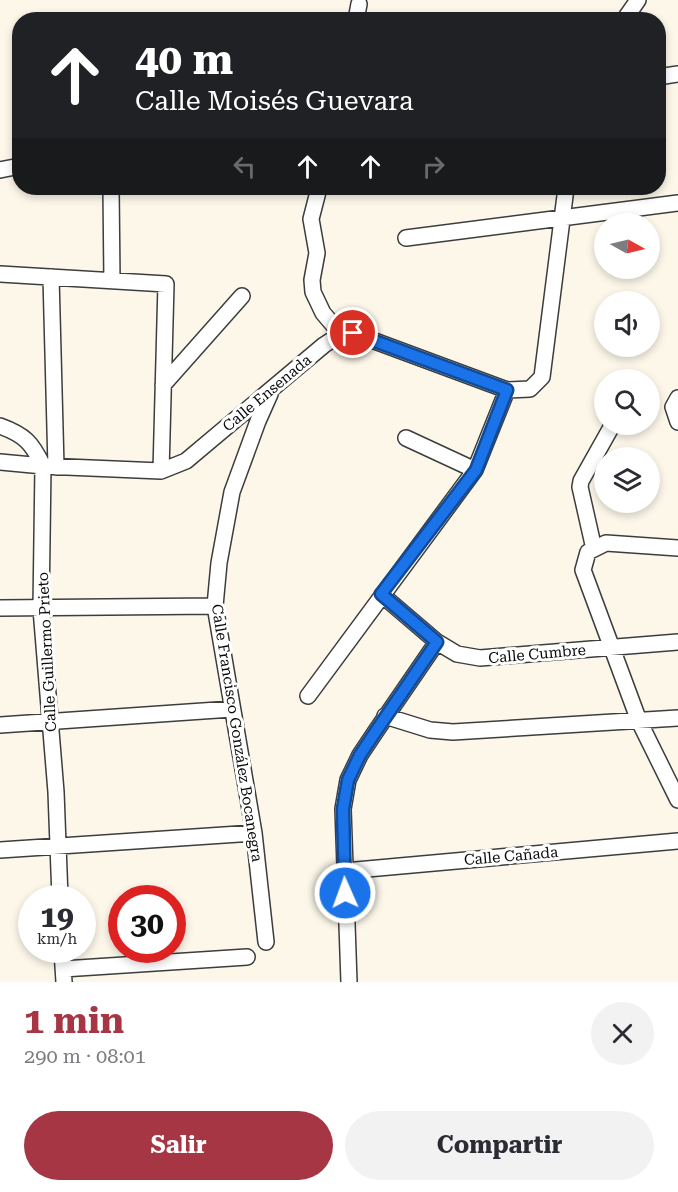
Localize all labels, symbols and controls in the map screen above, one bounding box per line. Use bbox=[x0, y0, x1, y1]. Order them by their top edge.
text: 40 m bbox=[135, 35, 233, 84]
icon: ahead bbox=[36, 36, 114, 114]
text: Calle Moisés Guevara bbox=[135, 85, 414, 117]
icon: left bbox=[228, 150, 261, 183]
icon: ahead bbox=[291, 150, 324, 183]
icon: ahead bbox=[354, 150, 387, 183]
icon: right bbox=[417, 150, 450, 183]
north arrow bbox=[594, 213, 660, 279]
map controls bbox=[594, 213, 660, 513]
button: sound bbox=[594, 291, 660, 357]
pin bbox=[327, 307, 378, 358]
icon: arrive bbox=[336, 316, 369, 349]
street label: Calle Ensenada bbox=[219, 351, 315, 435]
button: search bbox=[594, 369, 660, 435]
button: layers bbox=[594, 447, 660, 513]
street label: Calle Guillermo Prieto bbox=[34, 572, 60, 732]
street label: Calle Francisco González Bocanegra bbox=[208, 603, 266, 863]
street label: Calle Cumbre bbox=[488, 641, 586, 667]
street label: Calle Cañada bbox=[463, 843, 559, 869]
position arrow bbox=[313, 861, 377, 925]
speed limit sign: 30 bbox=[108, 885, 186, 963]
text: 19 bbox=[40, 899, 74, 934]
text: km/h bbox=[37, 930, 77, 948]
text: 1 min bbox=[24, 1000, 124, 1042]
button: close bbox=[591, 1002, 654, 1065]
text: 290 m · 08:01 bbox=[24, 1044, 146, 1068]
button: Salir bbox=[24, 1111, 333, 1180]
button: Compartir bbox=[345, 1111, 654, 1180]

